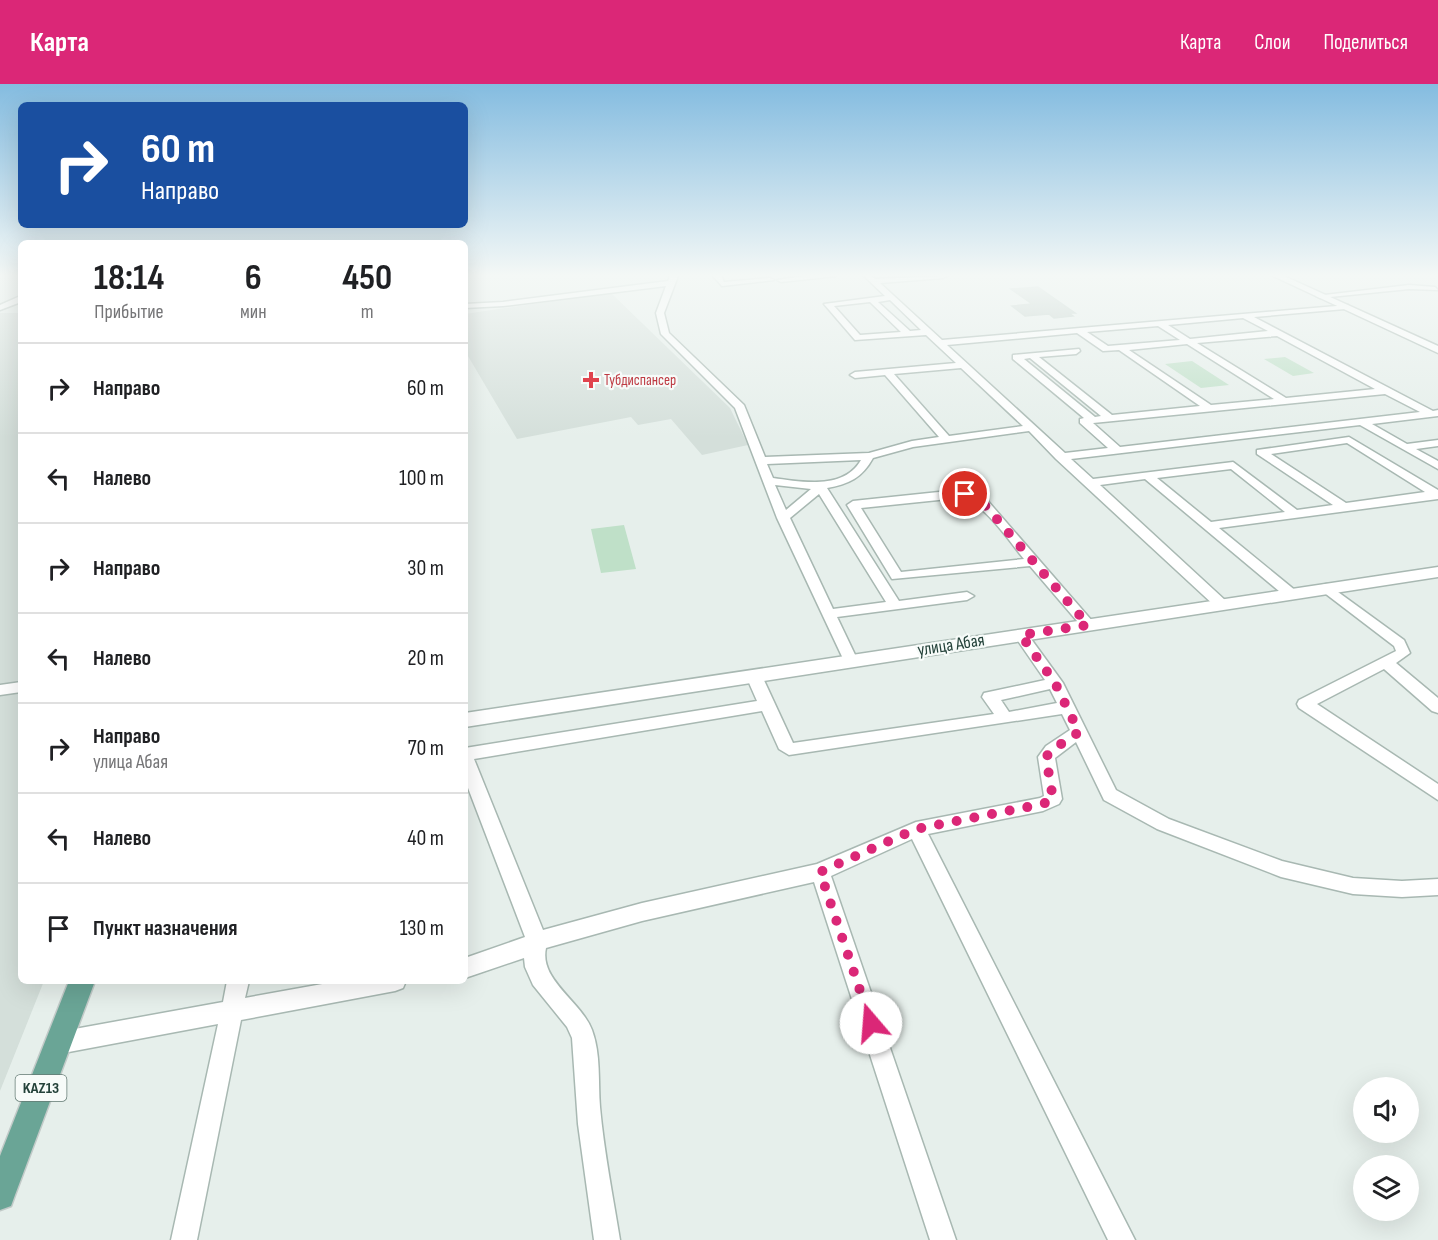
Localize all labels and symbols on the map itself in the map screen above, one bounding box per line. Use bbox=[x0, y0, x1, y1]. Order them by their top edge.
marker: Тубдиспансер bbox=[582, 371, 600, 389]
place label: Тубдиспансер bbox=[604, 371, 676, 390]
pin bbox=[939, 468, 990, 519]
street label: улица Абая bbox=[916, 629, 986, 661]
position arrow bbox=[839, 991, 903, 1055]
road number: KAZ13 bbox=[15, 1075, 66, 1101]

